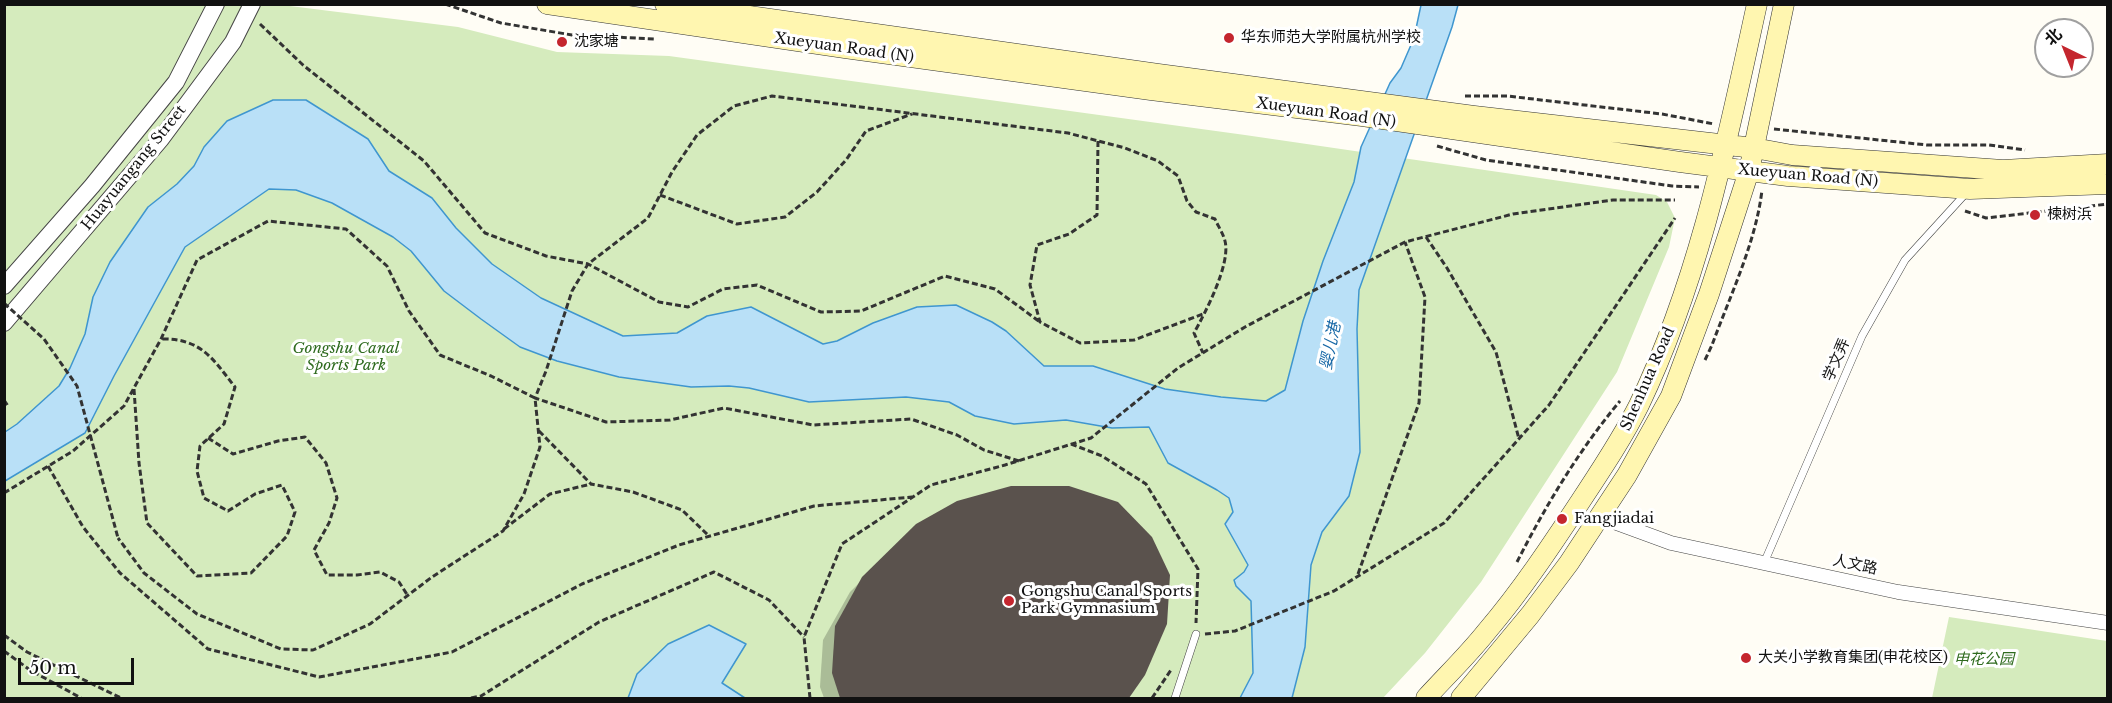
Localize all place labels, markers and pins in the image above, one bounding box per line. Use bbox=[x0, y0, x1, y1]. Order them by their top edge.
place label: 华东师范大学附属杭州学校 bbox=[1241, 29, 1421, 47]
marker: 华东师范大学附属杭州学校 bbox=[1222, 31, 1236, 45]
place label: 沈家塘 bbox=[574, 33, 619, 51]
marker: 沈家塘 bbox=[555, 35, 569, 49]
place label: 楝树浜 bbox=[2047, 206, 2092, 224]
marker: 楝树浜 bbox=[2028, 208, 2042, 222]
place label: Fangjiadai bbox=[1574, 510, 1654, 528]
marker: Fangjiadai bbox=[1555, 512, 1569, 526]
place label: Gongshu Canal Sports Park Gymnasium bbox=[1021, 583, 1192, 618]
marker: Gongshu Canal Sports Park Gymnasium bbox=[1002, 594, 1016, 608]
place label: 大关小学教育集团(申花校区) bbox=[1758, 649, 1948, 667]
marker: 大关小学教育集团(申花校区) bbox=[1739, 651, 1753, 665]

